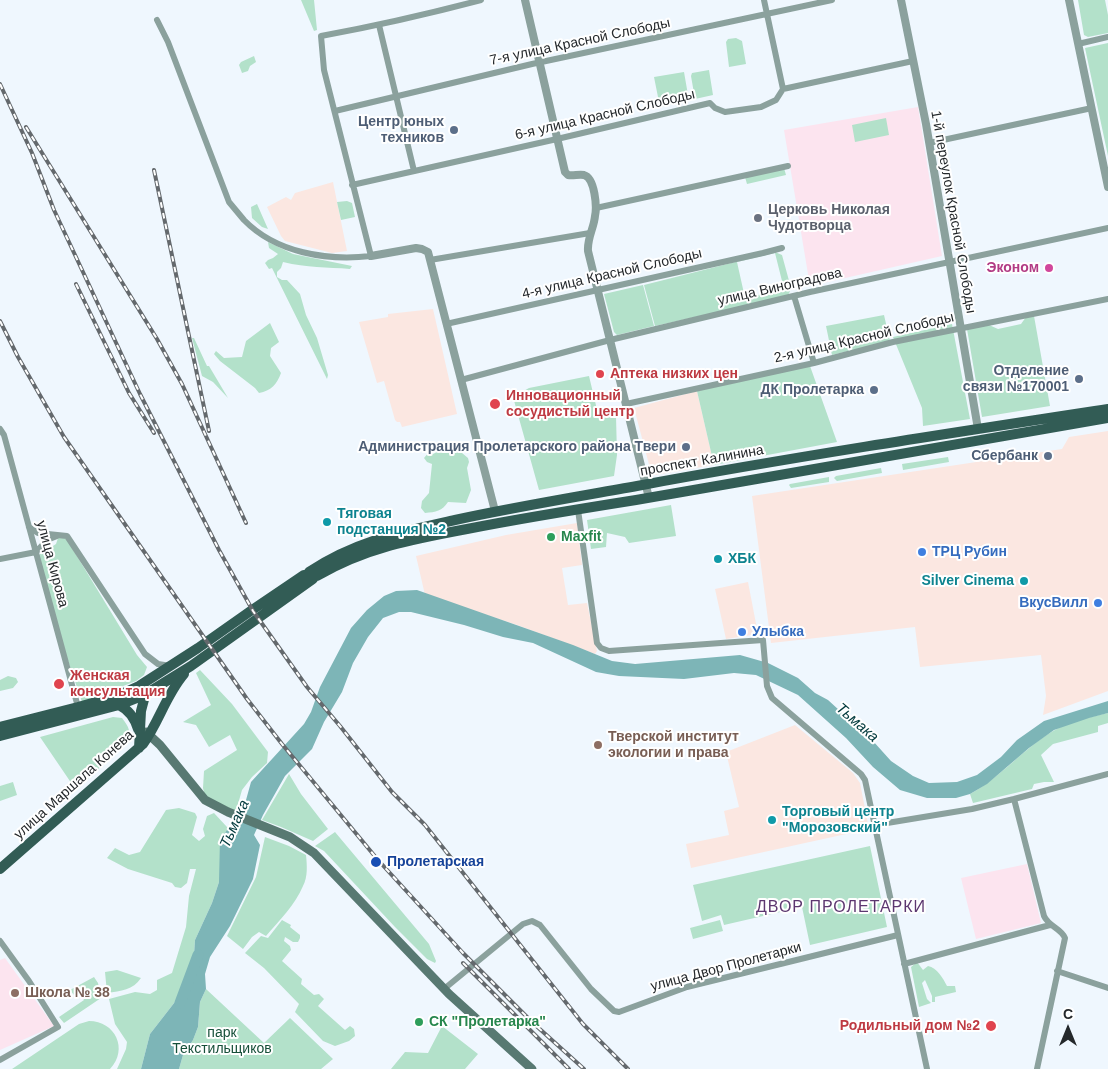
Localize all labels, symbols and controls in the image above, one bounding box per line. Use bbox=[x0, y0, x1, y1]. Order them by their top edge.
street label: 7-я улица Красной Слободы bbox=[488, 15, 672, 69]
street label: 6-я улица Красной Слободы bbox=[513, 86, 697, 144]
street label: 1-й переулок Красной Слободы bbox=[927, 109, 979, 315]
place label: Центр юных техников bbox=[358, 114, 444, 146]
marker: Центр юных техников bbox=[448, 124, 460, 136]
place label: Церковь Николая Чудотворца bbox=[768, 202, 890, 234]
marker: Церковь Николая Чудотворца bbox=[752, 212, 764, 224]
street label: 4-я улица Красной Слободы bbox=[520, 245, 704, 303]
place label: Эконом bbox=[986, 260, 1039, 276]
marker: Эконом bbox=[1043, 262, 1055, 274]
street label: улица Виноградова bbox=[716, 265, 844, 309]
street label: 2-я улица Красной Слободы bbox=[772, 309, 956, 367]
place label: Отделение связи №170001 bbox=[963, 363, 1069, 396]
place label: Аптека низких цен bbox=[610, 366, 738, 382]
marker: Аптека низких цен bbox=[594, 368, 606, 380]
marker: Отделение связи №170001 bbox=[1073, 373, 1085, 385]
place label: ДК Пролетарка bbox=[760, 382, 864, 398]
marker: ДК Пролетарка bbox=[868, 384, 880, 396]
place label: Инновационный сосудистый центр bbox=[506, 388, 634, 421]
marker: Инновационный сосудистый центр bbox=[488, 397, 502, 411]
place label: Администрация Пролетарского района Твери bbox=[358, 439, 676, 455]
marker: Администрация Пролетарского района Твери bbox=[680, 441, 692, 453]
street label: проспект Калинина bbox=[639, 442, 765, 480]
place label: Сбербанк bbox=[971, 448, 1038, 464]
marker: Сбербанк bbox=[1042, 450, 1054, 462]
place label: Тяговая подстанция №2 bbox=[337, 506, 446, 538]
marker: Тяговая подстанция №2 bbox=[321, 516, 333, 528]
street label: улица Кирова bbox=[32, 519, 72, 609]
place label: Maxfit bbox=[561, 529, 601, 545]
marker: Maxfit bbox=[545, 531, 557, 543]
place label: ТРЦ Рубин bbox=[932, 544, 1007, 560]
marker: ТРЦ Рубин bbox=[916, 546, 928, 558]
place label: ХБК bbox=[728, 551, 756, 567]
marker: ХБК bbox=[712, 553, 724, 565]
place label: Silver Cinema bbox=[921, 573, 1014, 589]
marker: Silver Cinema bbox=[1018, 575, 1030, 587]
place label: ВкусВилл bbox=[1019, 595, 1088, 611]
marker: ВкусВилл bbox=[1092, 597, 1104, 609]
place label: Улыбка bbox=[752, 624, 804, 640]
marker: Улыбка bbox=[736, 626, 748, 638]
place label: Женская консультация bbox=[70, 668, 166, 700]
marker: Женская консультация bbox=[52, 677, 66, 691]
water label: Тьмака bbox=[832, 700, 882, 746]
street label: улица Маршала Конева bbox=[11, 727, 137, 843]
place label: Тверской институт экологии и права bbox=[608, 729, 739, 762]
marker: Тверской институт экологии и права bbox=[592, 739, 604, 751]
water label: Тьмака bbox=[216, 797, 254, 851]
place label: Торговый центр "Морозовский" bbox=[782, 804, 894, 836]
marker: Торговый центр "Морозовский" bbox=[766, 814, 778, 826]
place label: Пролетарская bbox=[387, 854, 484, 870]
marker: Пролетарская bbox=[369, 855, 383, 869]
district label: ДВОР ПРОЛЕТАРКИ bbox=[754, 898, 928, 918]
street label: улица Двор Пролетарки bbox=[649, 939, 803, 995]
place label: Школа № 38 bbox=[25, 985, 110, 1001]
marker: Школа № 38 bbox=[9, 987, 21, 999]
north arrow bbox=[1043, 1004, 1093, 1054]
text: С bbox=[1063, 1006, 1073, 1022]
place label: СК "Пролетарка" bbox=[429, 1014, 546, 1030]
marker: СК "Пролетарка" bbox=[413, 1016, 425, 1028]
place label: Родильный дом №2 bbox=[840, 1018, 980, 1034]
marker: Родильный дом №2 bbox=[984, 1019, 998, 1033]
park label: парк Текстильщиков bbox=[172, 1025, 272, 1058]

